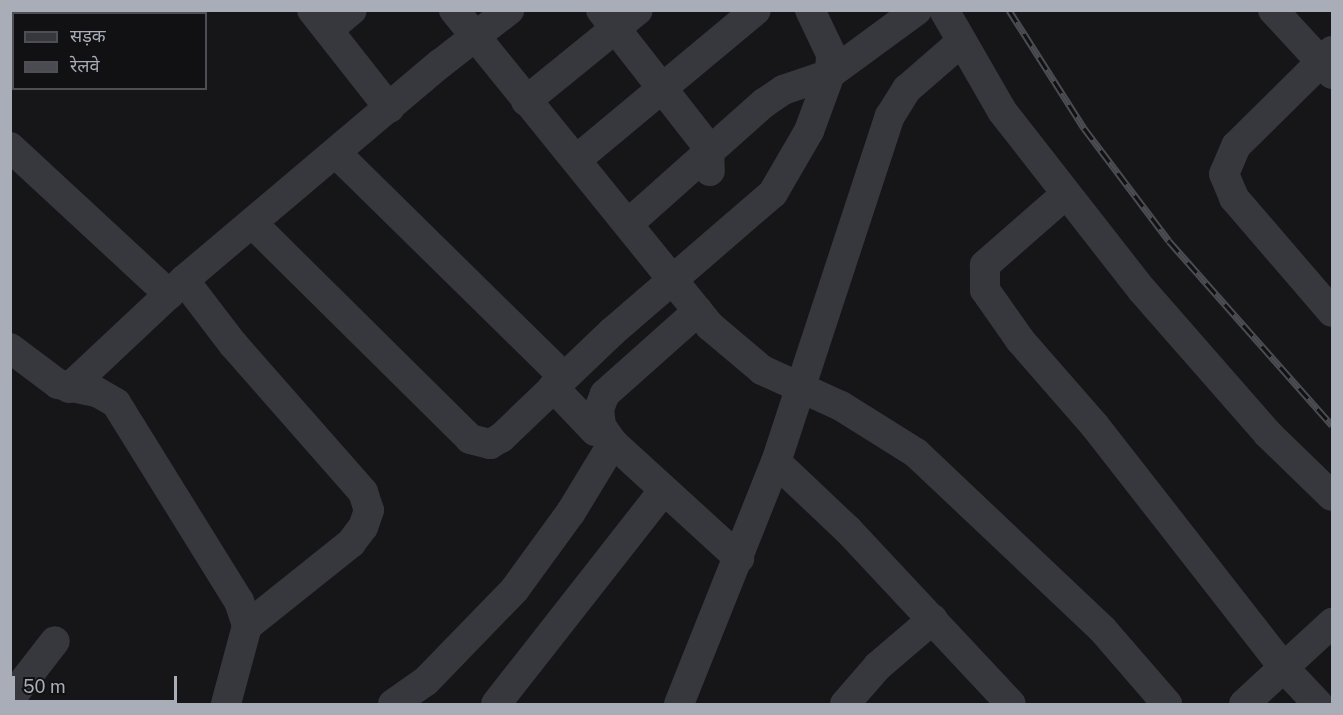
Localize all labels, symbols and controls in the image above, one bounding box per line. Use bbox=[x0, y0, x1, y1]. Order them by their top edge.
legend bbox=[12, 12, 207, 90]
text: सड़क bbox=[70, 25, 106, 46]
text: रेलवे bbox=[70, 55, 100, 76]
scale bar bbox=[15, 664, 180, 702]
text: 50 m bbox=[23, 676, 66, 697]

